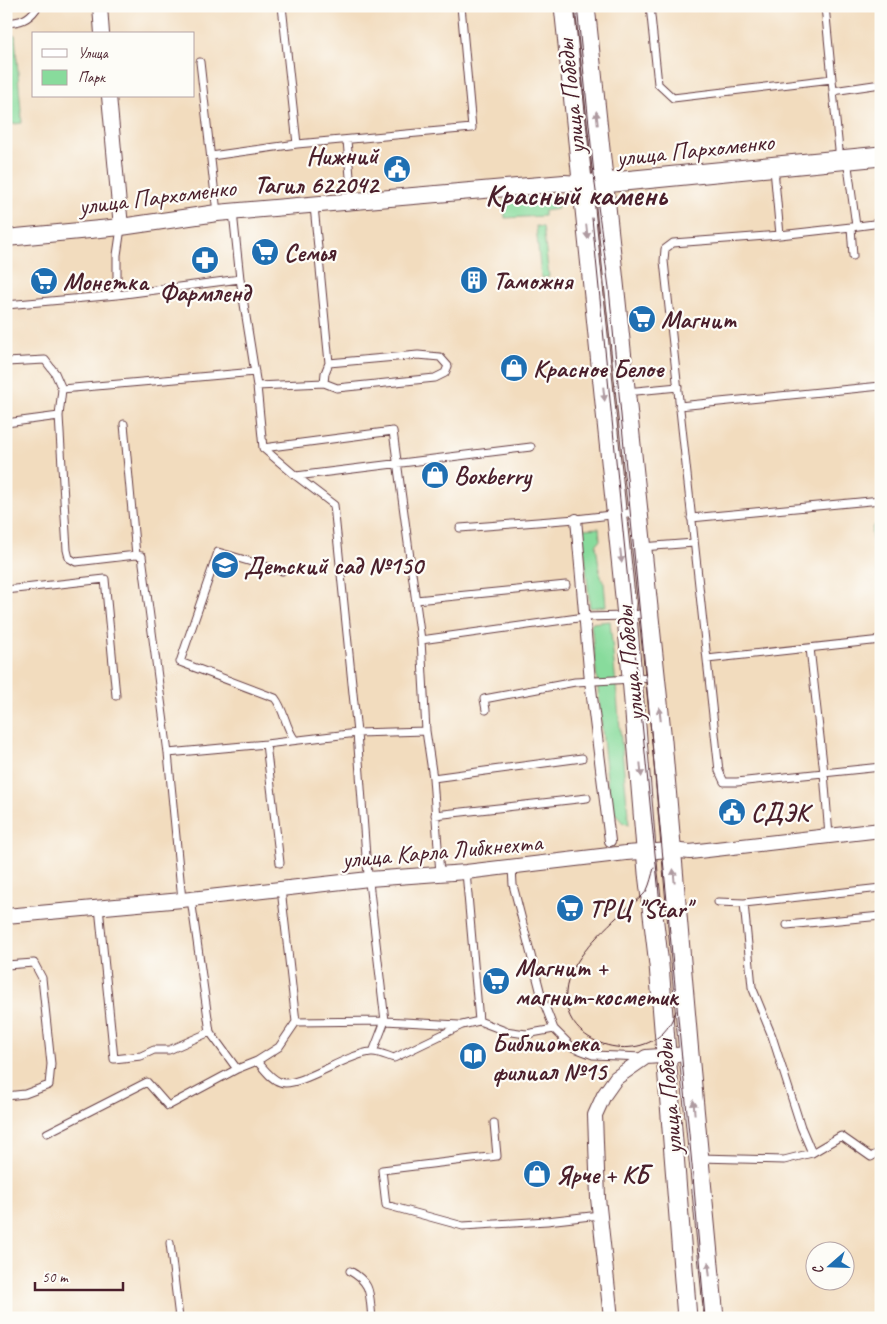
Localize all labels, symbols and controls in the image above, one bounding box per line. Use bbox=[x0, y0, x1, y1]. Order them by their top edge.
legend bbox=[32, 32, 195, 98]
street label: улица Победы bbox=[549, 36, 593, 158]
text: Улица bbox=[78, 44, 109, 63]
text: Парк bbox=[78, 68, 106, 87]
one-way arrow bbox=[593, 109, 601, 125]
street label: улица Пархоменко bbox=[613, 126, 777, 174]
place label: Нижний Тагил 622042 bbox=[254, 140, 381, 201]
public building icon: Нижний Тагил 622042 bbox=[382, 154, 412, 184]
street label: улица Пархоменко bbox=[75, 171, 239, 223]
district label: Красный камень bbox=[485, 176, 668, 214]
one-way arrow bbox=[583, 225, 591, 241]
supermarket icon: Семья bbox=[250, 237, 280, 267]
place label: Семья bbox=[284, 237, 337, 269]
pharmacy icon: Фармленд bbox=[190, 245, 220, 275]
building icon: Таможня bbox=[459, 265, 489, 295]
place label: Таможня bbox=[493, 265, 575, 297]
supermarket icon: Монетка bbox=[29, 266, 59, 296]
place label: Монетка bbox=[63, 266, 150, 298]
place label: Фармленд bbox=[160, 277, 252, 309]
supermarket icon: Магнит bbox=[627, 304, 657, 334]
place label: Магнит bbox=[661, 304, 737, 336]
shop icon: Красное Белое bbox=[499, 353, 529, 383]
place label: Красное Белое bbox=[533, 353, 665, 385]
one-way arrow bbox=[600, 386, 608, 402]
shop icon: Boxberry bbox=[420, 460, 450, 490]
place label: Boxberry bbox=[454, 460, 533, 492]
one-way arrow bbox=[617, 548, 625, 564]
school or university icon: Детский сад №150 bbox=[210, 550, 240, 580]
place label: Детский сад №150 bbox=[244, 550, 425, 582]
street label: улица Победы bbox=[608, 603, 652, 725]
one-way arrow bbox=[655, 706, 663, 722]
one-way arrow bbox=[637, 762, 645, 778]
public building icon: СДЭК bbox=[717, 797, 747, 827]
place label: СДЭК bbox=[751, 797, 814, 829]
street label: улица Карла Либкнехта bbox=[339, 826, 545, 876]
one-way arrow bbox=[670, 868, 678, 884]
supermarket icon: ТРЦ "Star" bbox=[555, 893, 585, 923]
place label: ТРЦ "Star" bbox=[589, 893, 696, 925]
place label: Магнит + магнит-косметик bbox=[515, 952, 680, 1013]
supermarket icon: Магнит + магнит-косметик bbox=[481, 966, 511, 996]
place label: Библиотека филиал №15 bbox=[492, 1027, 608, 1088]
street label: улица Победы bbox=[648, 1036, 690, 1158]
library icon: Библиотека филиал №15 bbox=[458, 1041, 488, 1071]
one-way arrow bbox=[690, 1099, 698, 1115]
shop icon: Ярче + КБ bbox=[522, 1159, 552, 1189]
place label: Ярче + КБ bbox=[556, 1159, 654, 1191]
north arrow bbox=[804, 1242, 854, 1292]
scale bar bbox=[35, 1259, 122, 1291]
one-way arrow bbox=[705, 1261, 713, 1277]
text: С bbox=[808, 1262, 827, 1276]
text: 50 m bbox=[42, 1268, 69, 1287]

